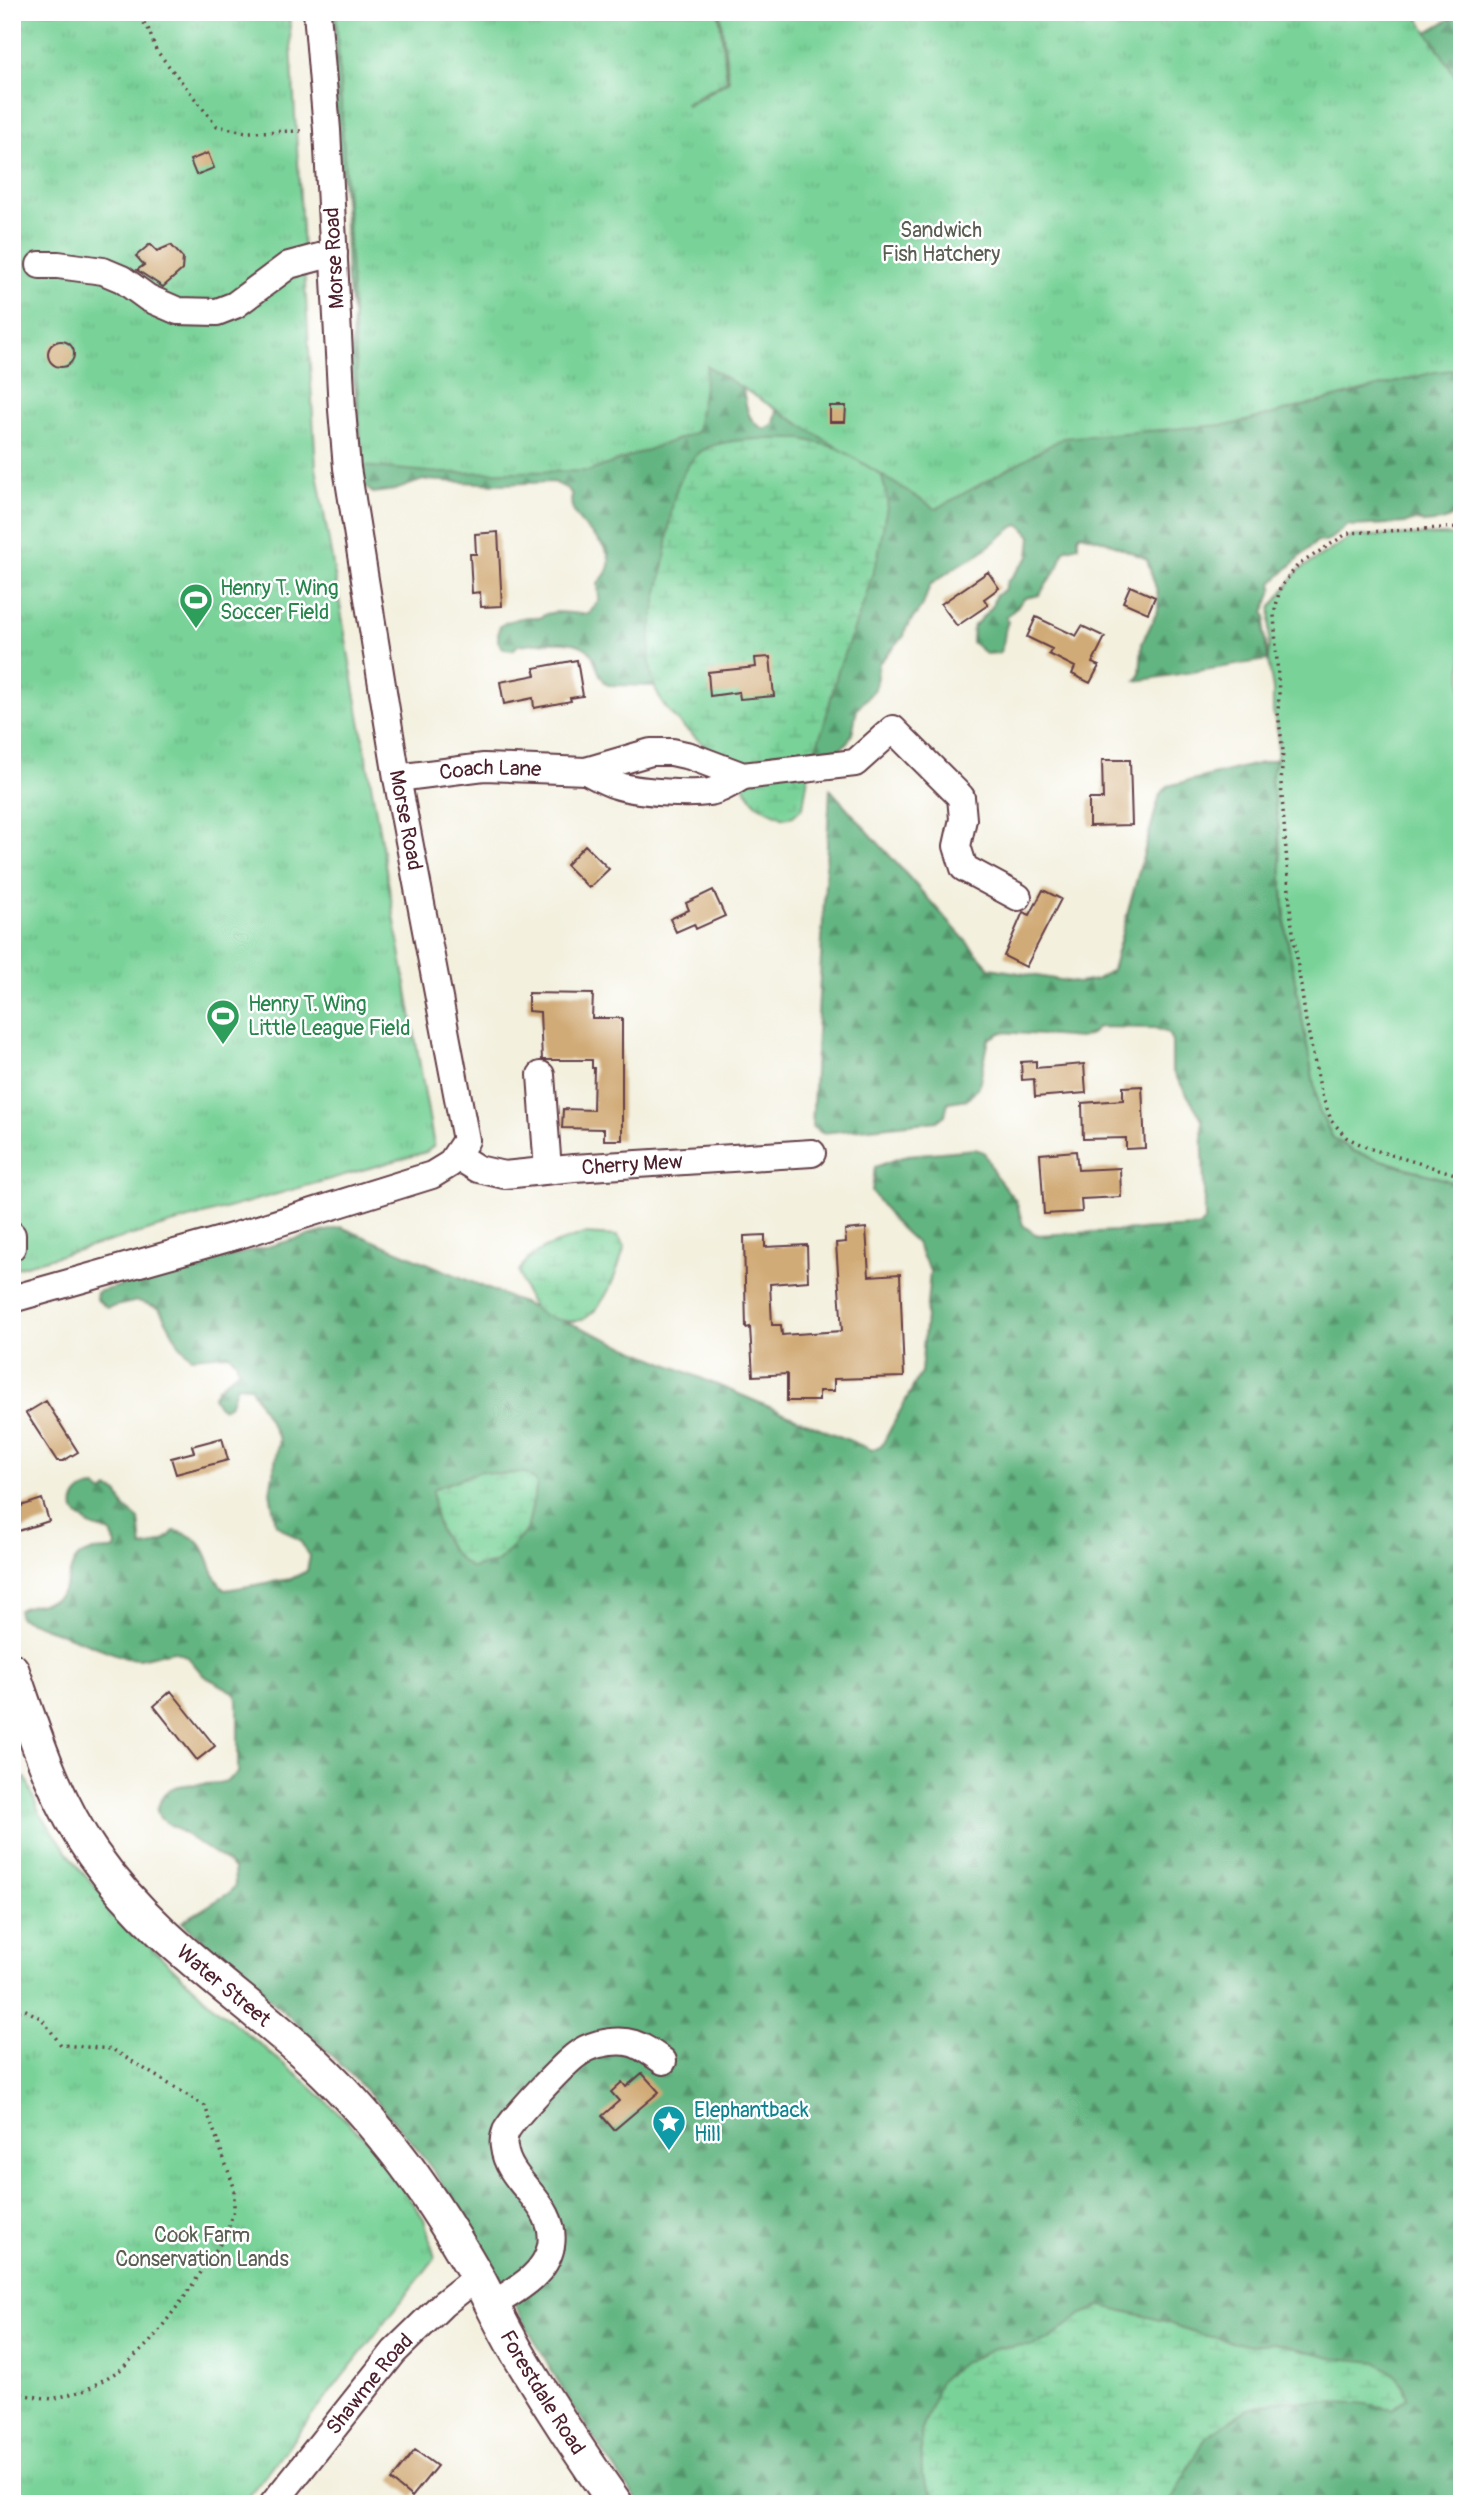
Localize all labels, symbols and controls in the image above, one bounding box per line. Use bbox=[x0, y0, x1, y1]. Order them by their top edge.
street label: Morse Road bbox=[318, 206, 351, 309]
park label: Sandwich Fish Hatchery bbox=[882, 217, 1000, 268]
place label: Henry T. Wing Soccer Field bbox=[220, 575, 339, 626]
sports icon: Henry T. Wing Soccer Field bbox=[177, 581, 215, 630]
street label: Coach Lane bbox=[438, 754, 543, 787]
street label: Morse Road bbox=[383, 768, 428, 873]
place label: Henry T. Wing Little League Field bbox=[248, 991, 410, 1042]
sports icon: Henry T. Wing Little League Field bbox=[204, 997, 242, 1046]
street label: Cherry Mew bbox=[581, 1148, 684, 1181]
street label: Water Street bbox=[171, 1939, 277, 2033]
place label: Elephantback Hill bbox=[694, 2097, 809, 2148]
place icon: Elephantback Hill bbox=[650, 2103, 688, 2152]
park label: Cook Farm Conservation Lands bbox=[115, 2222, 289, 2273]
street label: Forestdale Road bbox=[493, 2326, 591, 2460]
street label: Shawme Road bbox=[320, 2328, 419, 2440]

